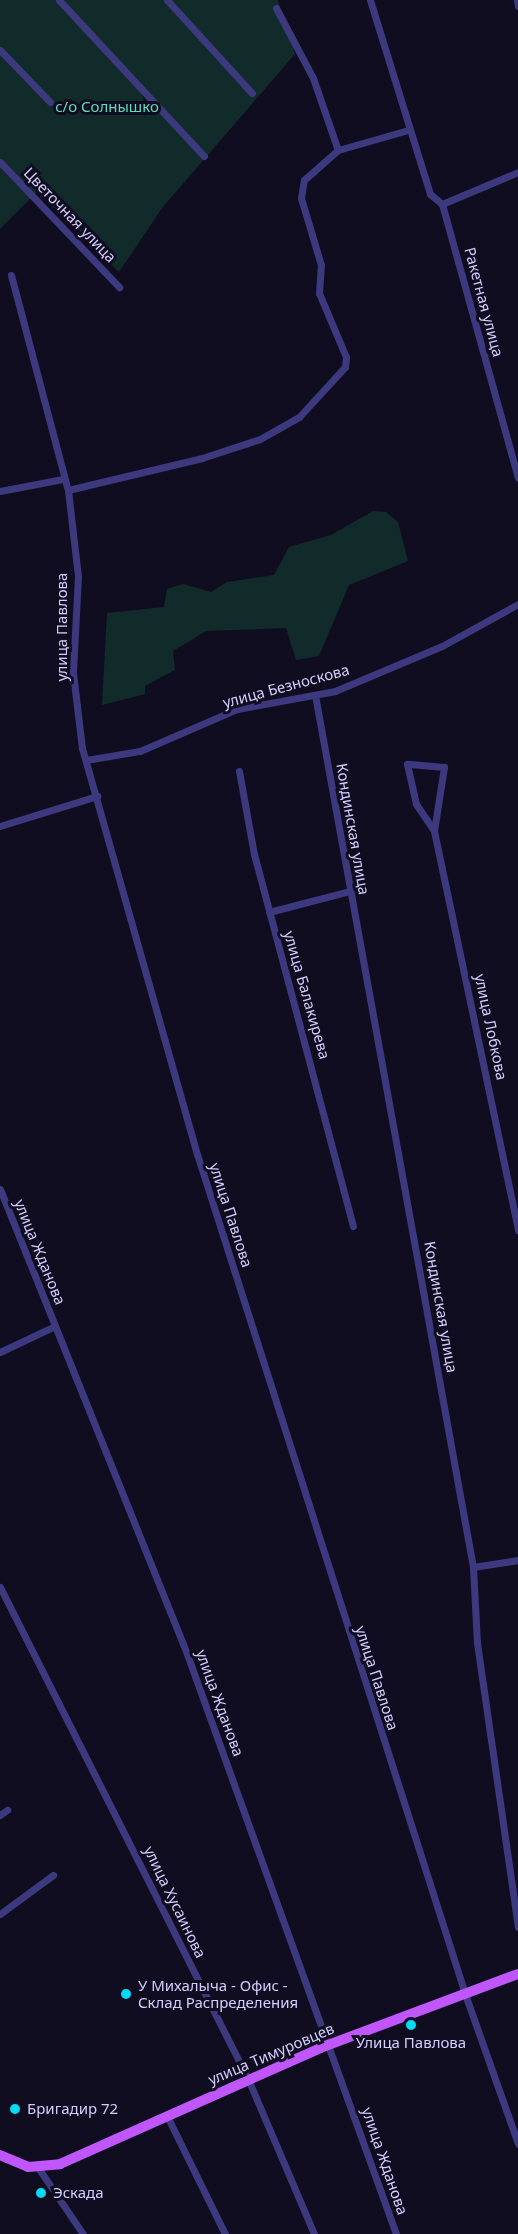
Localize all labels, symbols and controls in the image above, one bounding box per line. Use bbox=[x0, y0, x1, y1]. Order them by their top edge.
park label: с/о Солнышко bbox=[55, 98, 159, 116]
street label: Цветочная улица bbox=[20, 164, 120, 266]
street label: Ракетная улица bbox=[461, 245, 507, 359]
street label: улица Павлова bbox=[53, 573, 71, 681]
street label: улица Безноскова bbox=[221, 660, 351, 712]
street label: Кондинская улица bbox=[333, 762, 373, 896]
street label: улица Балакирева bbox=[280, 929, 334, 1061]
street label: улица Лобкова bbox=[471, 972, 511, 1082]
street label: улица Павлова bbox=[206, 1161, 256, 1269]
street label: улица Жданова bbox=[11, 1197, 69, 1307]
street label: Кондинская улица bbox=[421, 1240, 461, 1374]
street label: улица Павлова bbox=[352, 1624, 402, 1732]
street label: улица Жданова bbox=[192, 1647, 248, 1759]
street label: улица Хусаинова bbox=[140, 1843, 210, 1961]
place label: У Михалыча - Офис - Склад Распределения bbox=[138, 1976, 298, 2011]
marker: У Михалыча - Офис - Склад Распределения bbox=[119, 1987, 133, 2001]
marker: Улица Павлова bbox=[404, 2018, 418, 2032]
street label: улица Тимуровцев bbox=[205, 2019, 337, 2089]
place label: Улица Павлова bbox=[356, 2034, 466, 2052]
place label: Бригадир 72 bbox=[27, 2100, 118, 2118]
marker: Бригадир 72 bbox=[8, 2102, 22, 2116]
street label: улица Жданова bbox=[358, 2105, 412, 2217]
place label: Эскада bbox=[53, 2184, 104, 2202]
marker: Эскада bbox=[34, 2186, 48, 2200]

